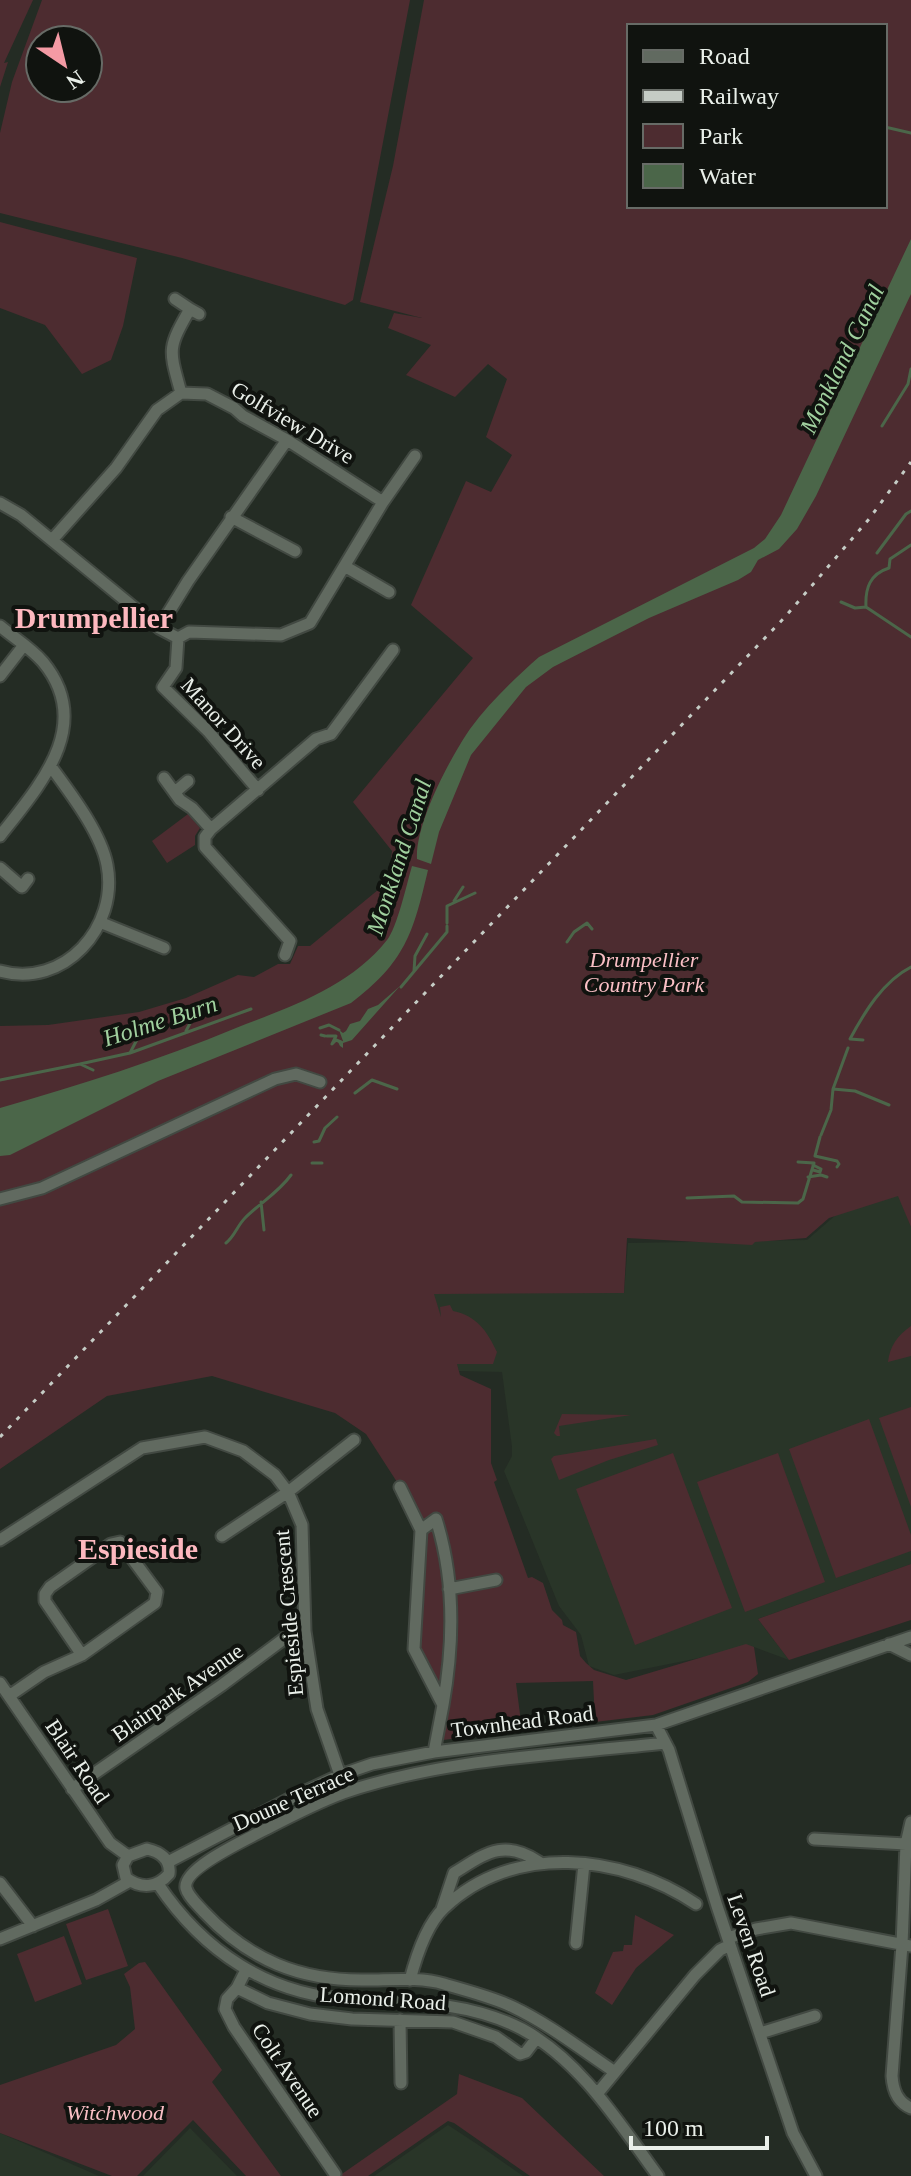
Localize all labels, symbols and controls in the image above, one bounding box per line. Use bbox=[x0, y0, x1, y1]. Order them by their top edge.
north arrow bbox=[24, 24, 104, 104]
legend bbox=[627, 24, 887, 208]
text: Road bbox=[699, 43, 750, 69]
text: N bbox=[61, 65, 89, 95]
text: Railway bbox=[699, 83, 779, 109]
text: Park bbox=[699, 123, 743, 149]
text: Water bbox=[699, 163, 756, 189]
water label: Monkland Canal bbox=[794, 280, 889, 438]
street label: Golfview Drive bbox=[227, 376, 359, 469]
district label: Drumpellier bbox=[15, 601, 173, 634]
street label: Manor Drive bbox=[176, 673, 271, 774]
water label: Monkland Canal bbox=[361, 776, 436, 939]
park label: Drumpellier Country Park bbox=[584, 947, 705, 997]
water label: Holme Burn bbox=[99, 990, 220, 1052]
street label: Espieside Crescent bbox=[269, 1529, 308, 1697]
district label: Espieside bbox=[78, 1532, 198, 1565]
street label: Blairpark Avenue bbox=[107, 1638, 248, 1747]
street label: Townhead Road bbox=[449, 1700, 595, 1743]
street label: Blair Road bbox=[40, 1715, 115, 1808]
street label: Doune Terrace bbox=[229, 1761, 357, 1836]
street label: Leven Road bbox=[722, 1891, 781, 2000]
street label: Lomond Road bbox=[319, 1982, 447, 2015]
street label: Colt Avenue bbox=[247, 2018, 328, 2122]
park label: Witchwood bbox=[66, 2100, 165, 2125]
scale bar bbox=[631, 2100, 767, 2150]
text: 100 m bbox=[643, 2115, 704, 2141]

